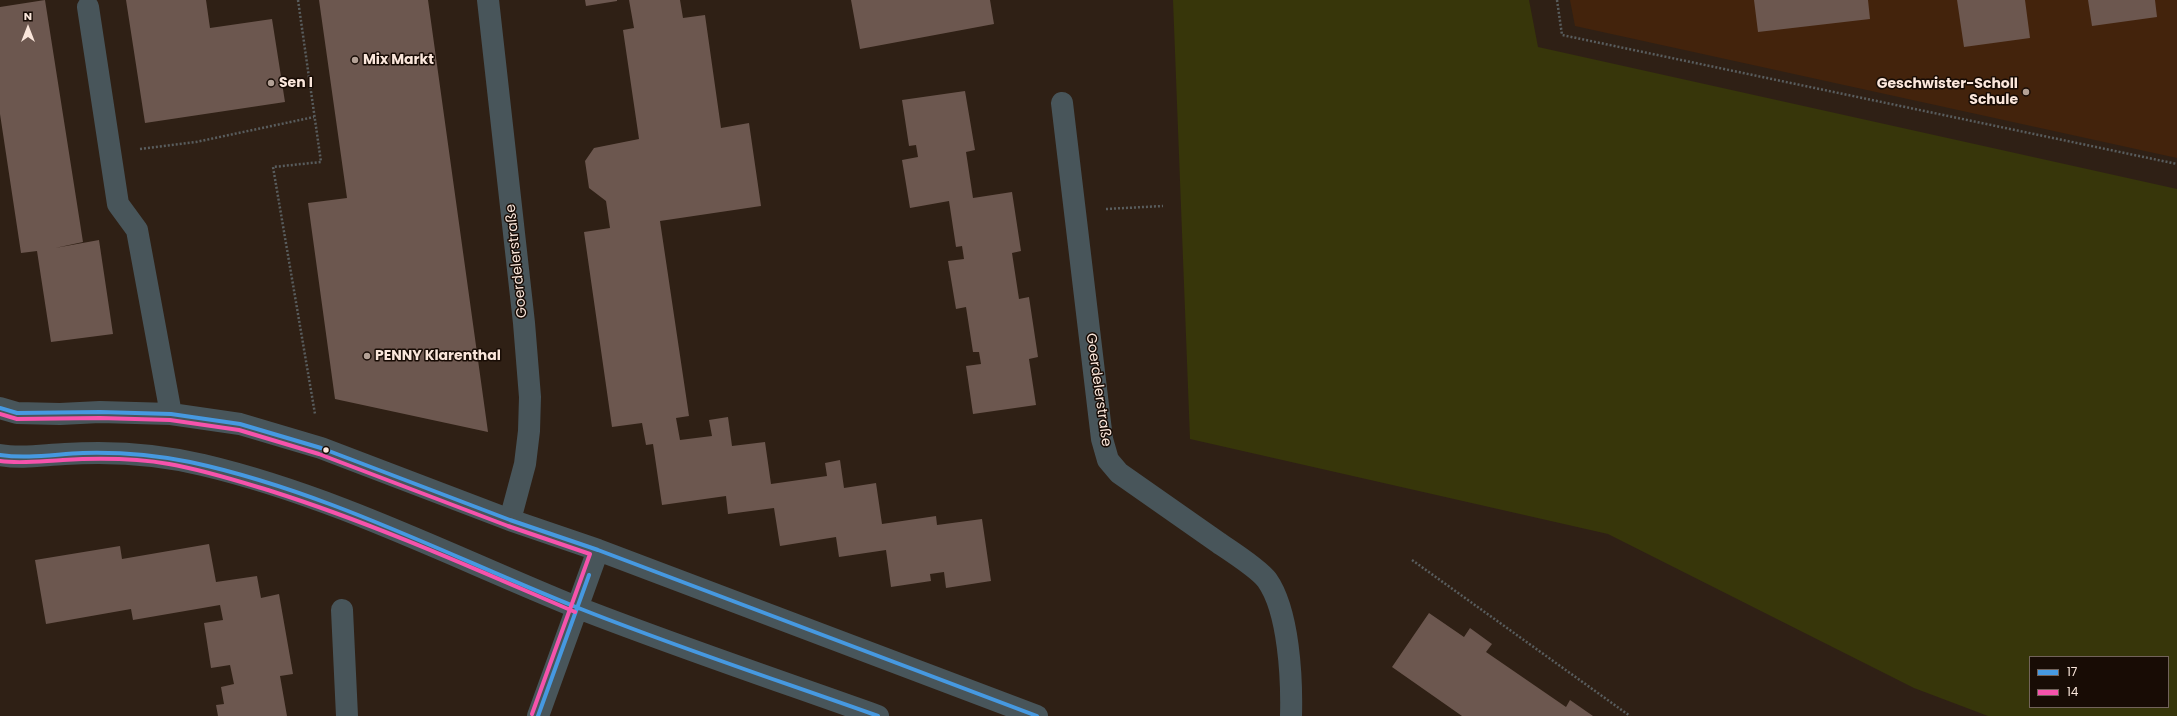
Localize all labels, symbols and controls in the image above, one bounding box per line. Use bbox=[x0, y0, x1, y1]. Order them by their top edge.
north arrow bbox=[8, 8, 48, 48]
text: N bbox=[24, 8, 32, 24]
place label: Mix Markt bbox=[363, 52, 434, 68]
marker: Mix Markt bbox=[350, 55, 360, 65]
place label: Sen I bbox=[279, 75, 313, 91]
place label: Geschwister-Scholl Schule bbox=[1877, 76, 2018, 108]
marker: Sen I bbox=[266, 78, 276, 88]
marker: Geschwister-Scholl Schule bbox=[2021, 87, 2031, 97]
street label: Goerdelerstraße bbox=[503, 203, 531, 319]
street label: Goerdelerstraße bbox=[1082, 332, 1114, 448]
place label: PENNY Klarenthal bbox=[375, 348, 501, 364]
marker: PENNY Klarenthal bbox=[362, 351, 372, 361]
unlabelled marker bbox=[321, 445, 331, 455]
legend bbox=[2029, 656, 2169, 708]
text: 17 bbox=[2067, 663, 2077, 680]
text: 14 bbox=[2067, 683, 2078, 700]

